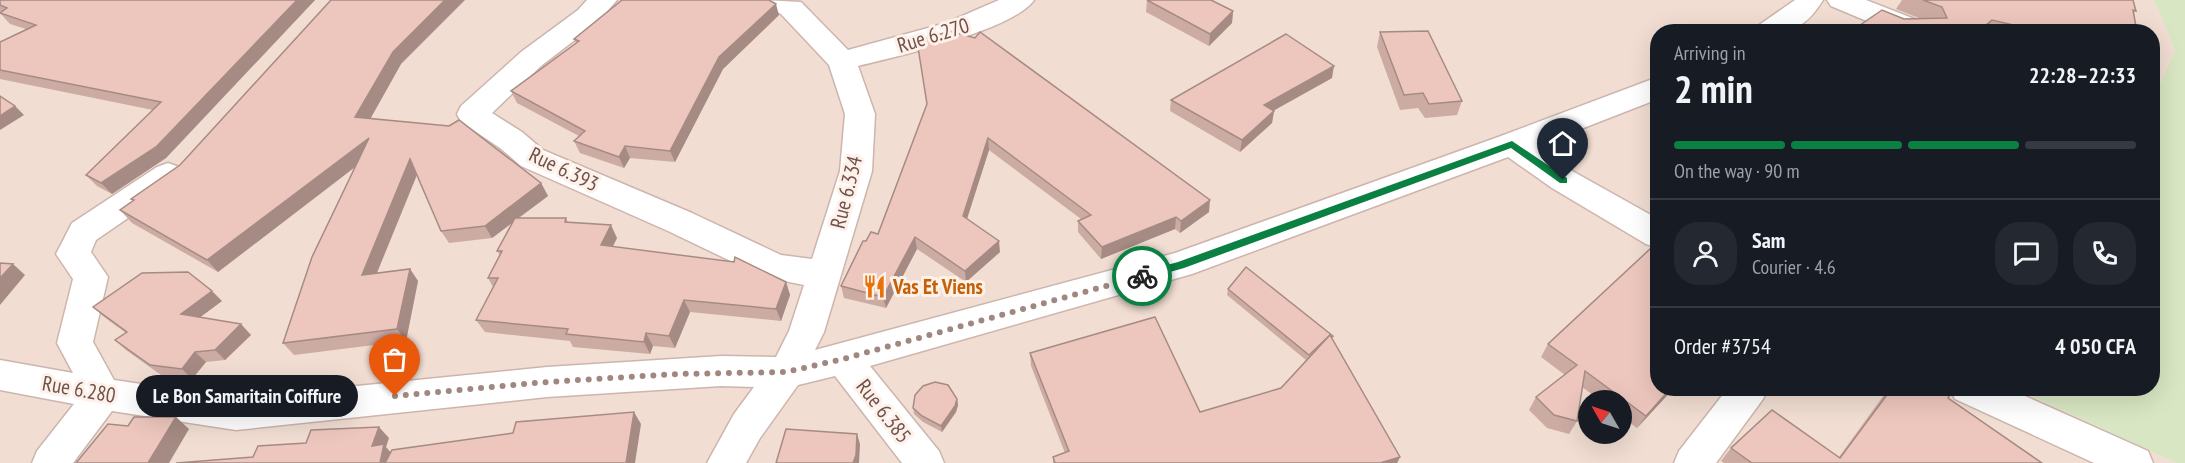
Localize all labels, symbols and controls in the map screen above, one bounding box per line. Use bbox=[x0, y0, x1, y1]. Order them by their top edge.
street label: Rue 6.270 bbox=[894, 11, 972, 59]
text: Arriving in bbox=[1674, 40, 1746, 66]
text: 22:28–22:33 bbox=[2029, 61, 2136, 89]
text: 2 min bbox=[1674, 63, 1753, 114]
pin bbox=[1537, 118, 1588, 180]
icon: home bbox=[1546, 127, 1579, 160]
street label: Rue 6.393 bbox=[525, 141, 603, 197]
street label: Rue 6.334 bbox=[824, 152, 868, 231]
text: On the way · 90 m bbox=[1674, 158, 1800, 184]
button: person bbox=[1674, 222, 1737, 285]
button: chat bbox=[1995, 222, 2058, 285]
button: phone bbox=[2073, 222, 2136, 285]
text: Sam bbox=[1752, 226, 1785, 254]
courier bbox=[1112, 246, 1172, 306]
text: Courier · 4.6 bbox=[1752, 254, 1836, 280]
icon: bike bbox=[1126, 260, 1159, 293]
restaurant icon: Vas Et Viens bbox=[862, 273, 888, 299]
place label: Vas Et Viens bbox=[892, 273, 983, 300]
text: Order #3754 bbox=[1674, 332, 1771, 360]
text: 4 050 CFA bbox=[2055, 332, 2136, 360]
pin bbox=[369, 334, 420, 396]
icon: bag bbox=[378, 343, 411, 376]
street label: Rue 6.280 bbox=[40, 369, 118, 409]
street label: Rue 6.385 bbox=[851, 374, 917, 448]
callout: Le Bon Samaritain Coiffure bbox=[137, 375, 359, 417]
text: Le Bon Samaritain Coiffure bbox=[153, 383, 341, 409]
north arrow bbox=[1578, 390, 1632, 444]
map controls bbox=[1578, 390, 1632, 444]

